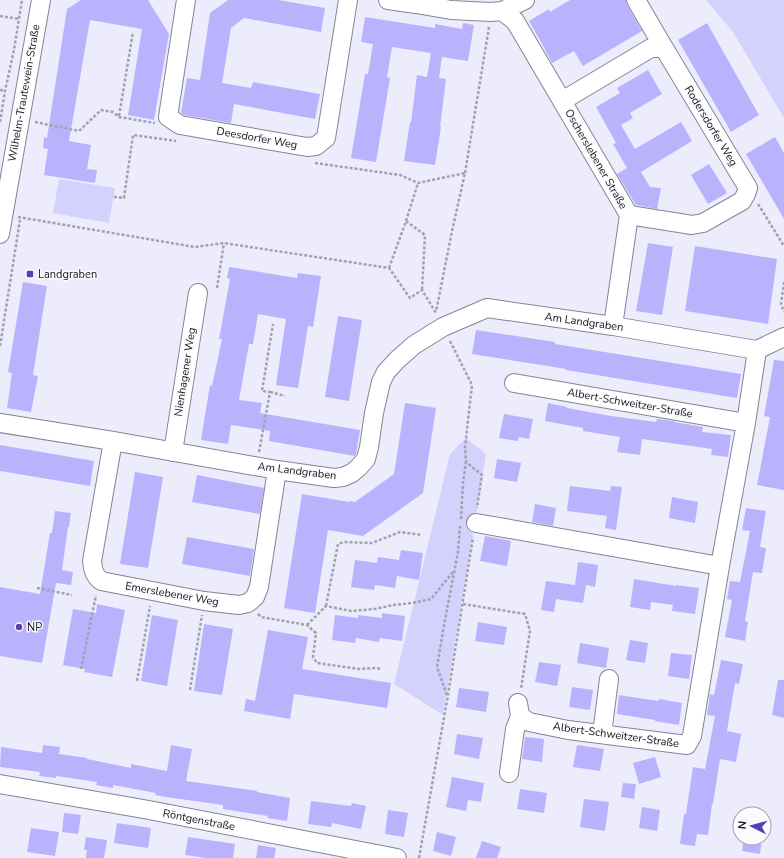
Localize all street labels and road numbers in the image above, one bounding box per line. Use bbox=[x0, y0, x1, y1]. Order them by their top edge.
street label: Wilhelm-Trautewein-Straße bbox=[5, 23, 44, 163]
street label: Rodersdorfer Weg bbox=[681, 83, 741, 169]
street label: Oscherslebener Straße bbox=[561, 106, 631, 212]
street label: Deesdorfer Weg bbox=[215, 124, 299, 152]
street label: Am Landgraben bbox=[544, 309, 624, 335]
street label: Nienhagener Weg bbox=[171, 326, 199, 418]
street label: Albert-Schweitzer-Straße bbox=[566, 385, 694, 421]
street label: Am Landgraben bbox=[257, 459, 337, 483]
street label: Emerslebener Weg bbox=[124, 578, 220, 610]
street label: Albert-Schweitzer-Straße bbox=[552, 719, 680, 751]
street label: Röntgenstraße bbox=[162, 806, 237, 834]

